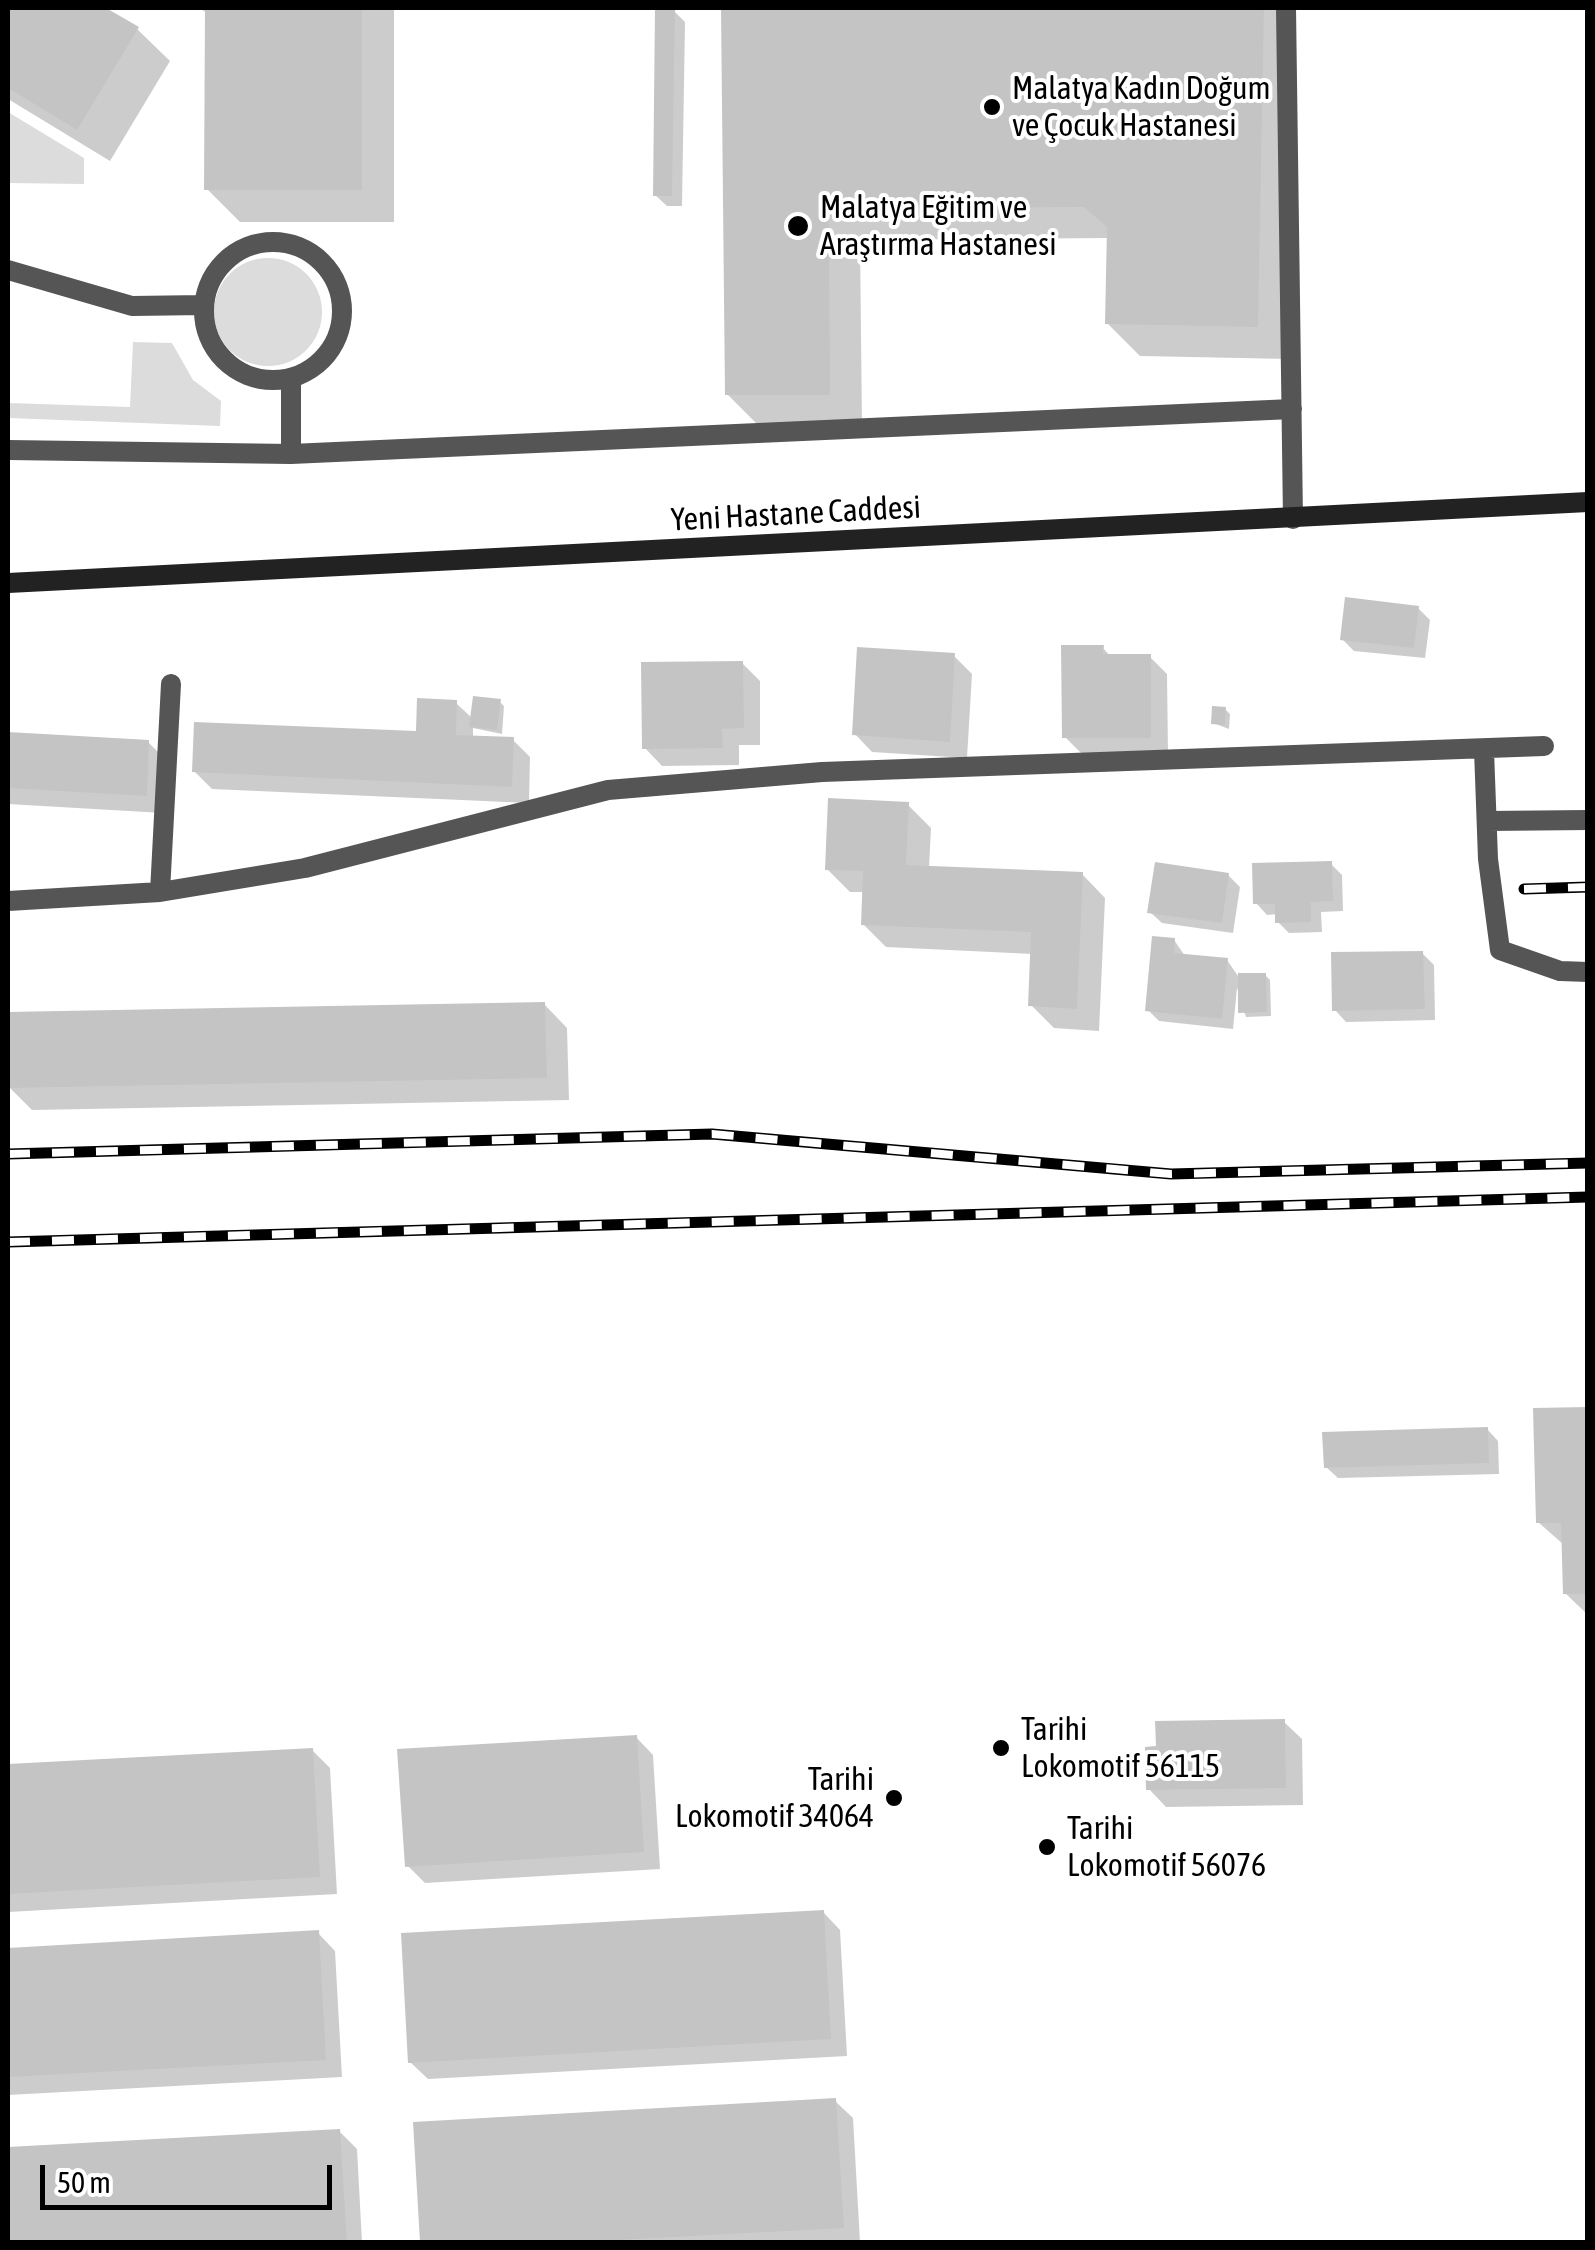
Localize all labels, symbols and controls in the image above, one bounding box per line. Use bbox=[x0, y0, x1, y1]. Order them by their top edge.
place label: Malatya Kadın Doğum ve Çocuk Hastanesi bbox=[1012, 70, 1271, 145]
marker: Malatya Kadın Doğum ve Çocuk Hastanesi bbox=[981, 96, 1003, 118]
place label: Malatya Eğitim ve Araştırma Hastanesi bbox=[820, 189, 1057, 264]
marker: Malatya Eğitim ve Araştırma Hastanesi bbox=[785, 213, 811, 239]
street label: Yeni Hastane Caddesi bbox=[670, 488, 922, 540]
place label: Tarihi Lokomotif 56115 bbox=[1021, 1711, 1220, 1786]
marker: Tarihi Lokomotif 56115 bbox=[990, 1737, 1012, 1759]
place label: Tarihi Lokomotif 34064 bbox=[675, 1761, 874, 1836]
marker: Tarihi Lokomotif 34064 bbox=[883, 1787, 905, 1809]
place label: Tarihi Lokomotif 56076 bbox=[1067, 1810, 1266, 1885]
marker: Tarihi Lokomotif 56076 bbox=[1036, 1836, 1058, 1858]
scale bar bbox=[45, 2145, 338, 2207]
text: 50 m bbox=[57, 2165, 111, 2199]

